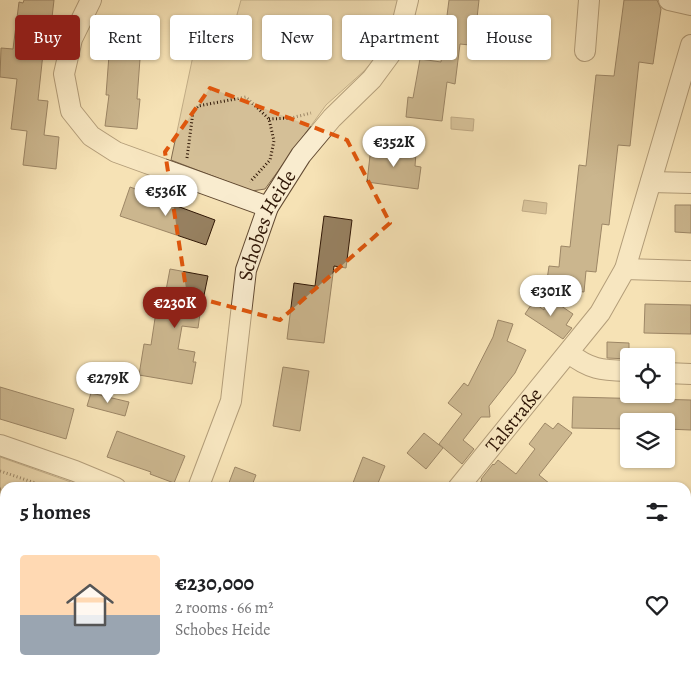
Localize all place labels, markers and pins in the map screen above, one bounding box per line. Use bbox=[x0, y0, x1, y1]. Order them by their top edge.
pin: €352K bbox=[359, 126, 429, 168]
pin: €536K bbox=[131, 174, 201, 217]
pin: €301K bbox=[516, 274, 586, 317]
pin: €230K bbox=[140, 286, 210, 329]
pin: €279K bbox=[73, 362, 143, 404]

